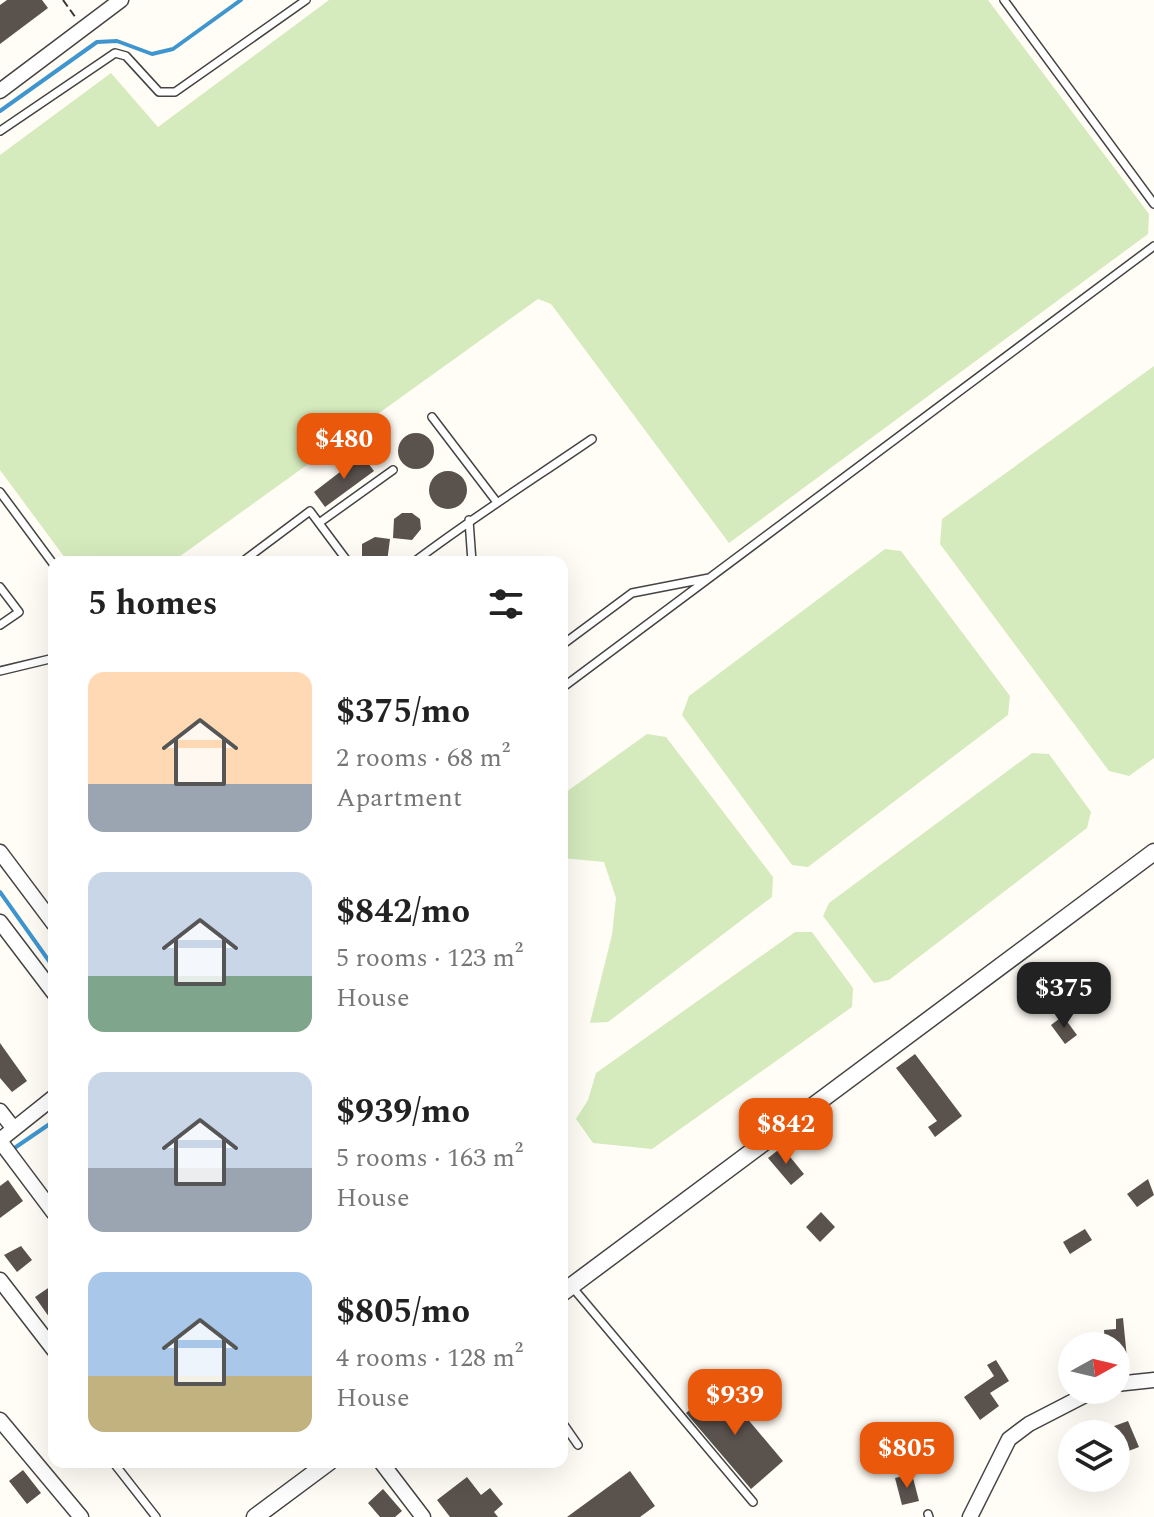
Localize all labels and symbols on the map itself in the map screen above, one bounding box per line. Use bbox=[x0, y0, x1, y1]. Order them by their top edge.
pin: $480 bbox=[297, 413, 391, 481]
pin: $375 bbox=[1017, 962, 1111, 1030]
pin: $842 bbox=[739, 1098, 833, 1166]
north arrow bbox=[1058, 1332, 1130, 1404]
pin: $939 bbox=[688, 1369, 782, 1437]
pin: $805 bbox=[860, 1422, 954, 1490]

